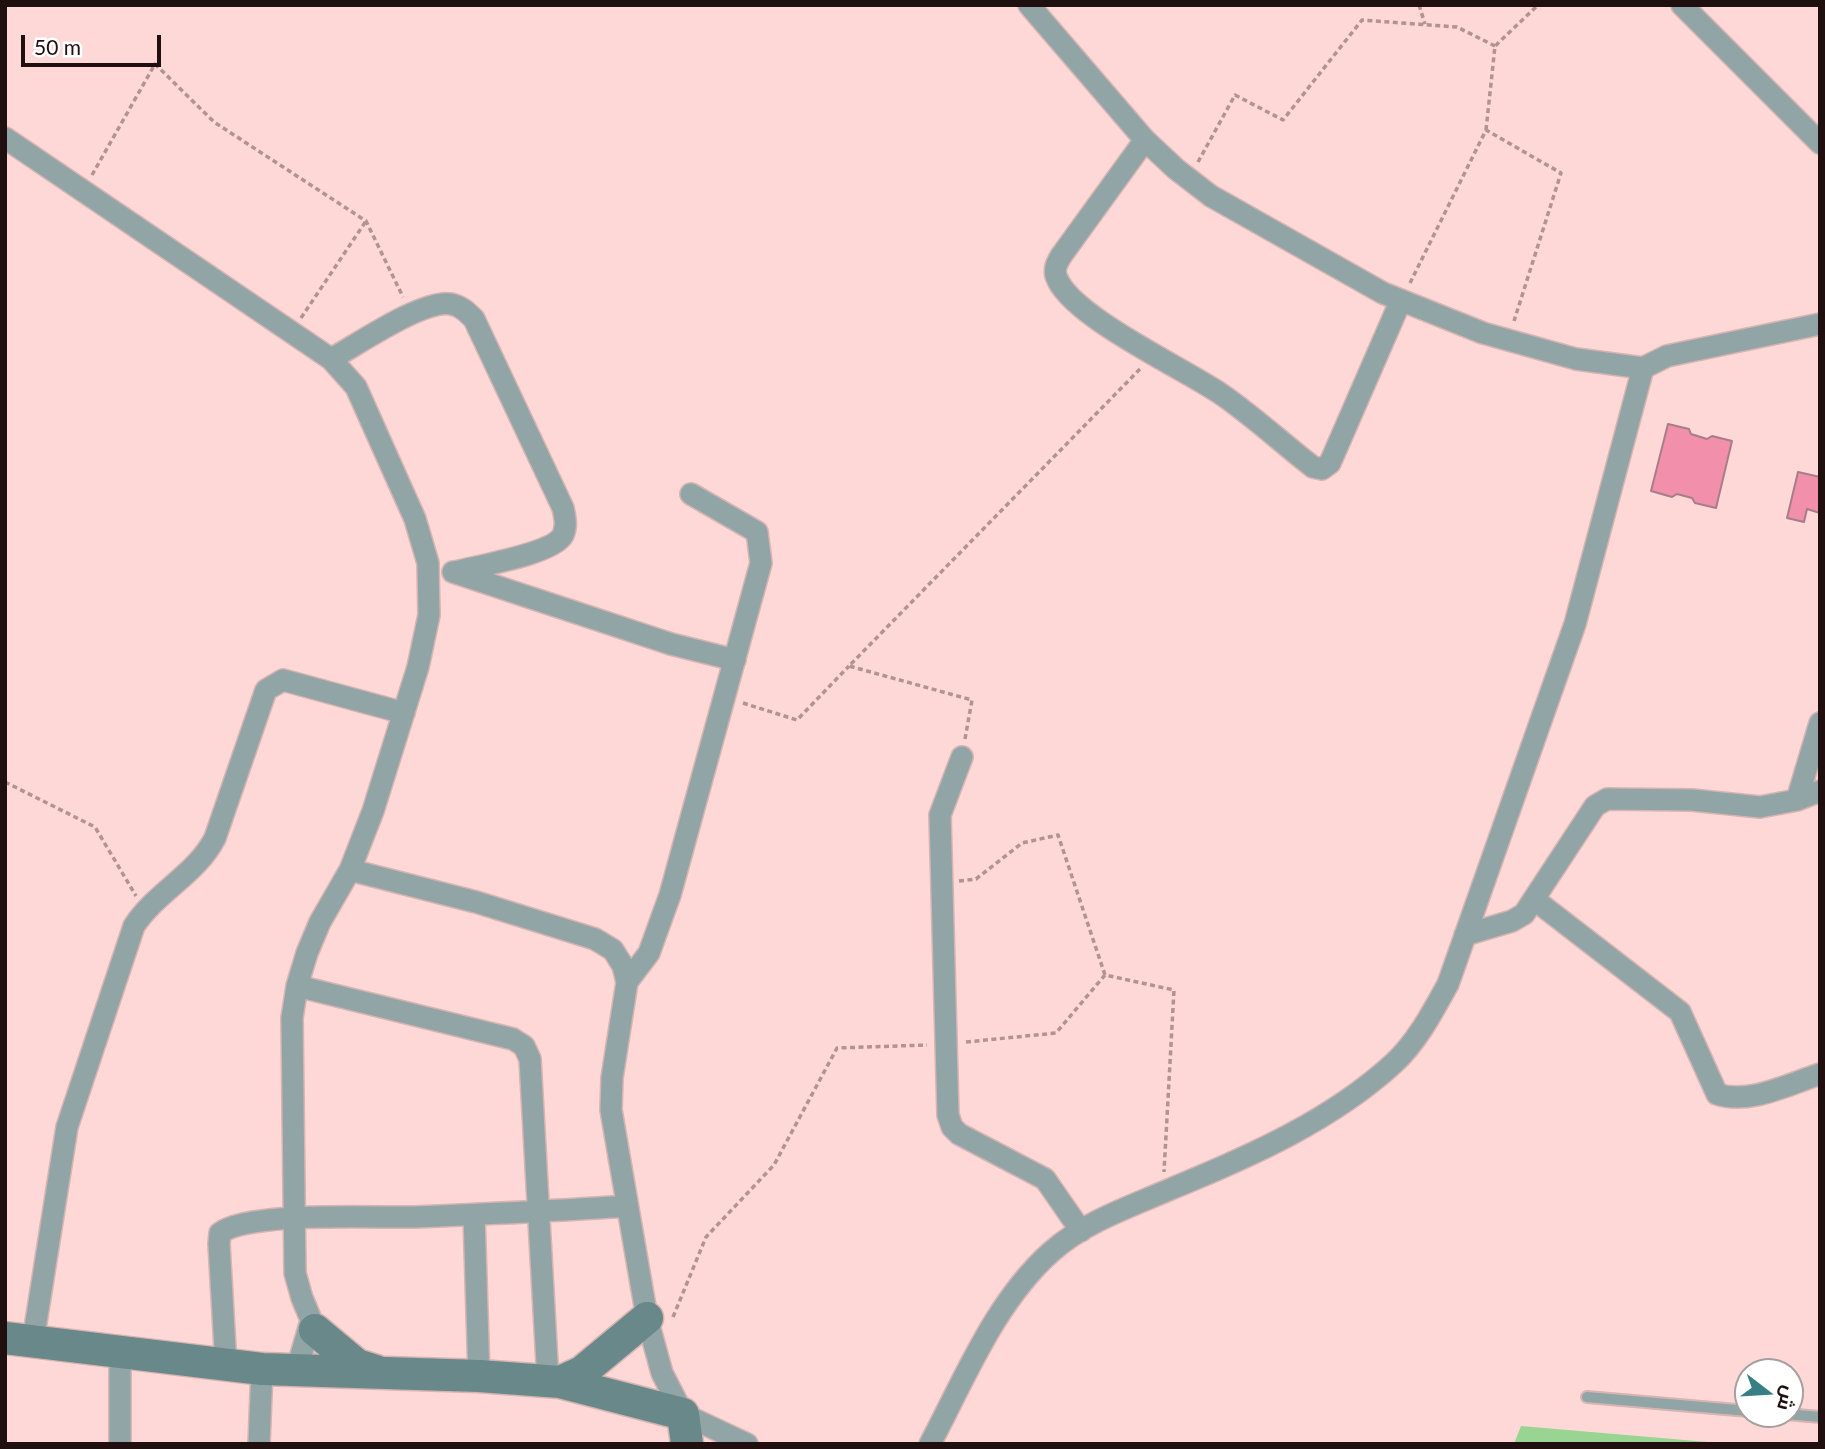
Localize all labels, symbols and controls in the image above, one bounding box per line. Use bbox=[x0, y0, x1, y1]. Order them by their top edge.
scale bar bbox=[24, 21, 164, 65]
text: 50 m bbox=[34, 34, 81, 59]
north arrow bbox=[1734, 1358, 1804, 1428]
text: ش bbox=[1773, 1384, 1802, 1414]

